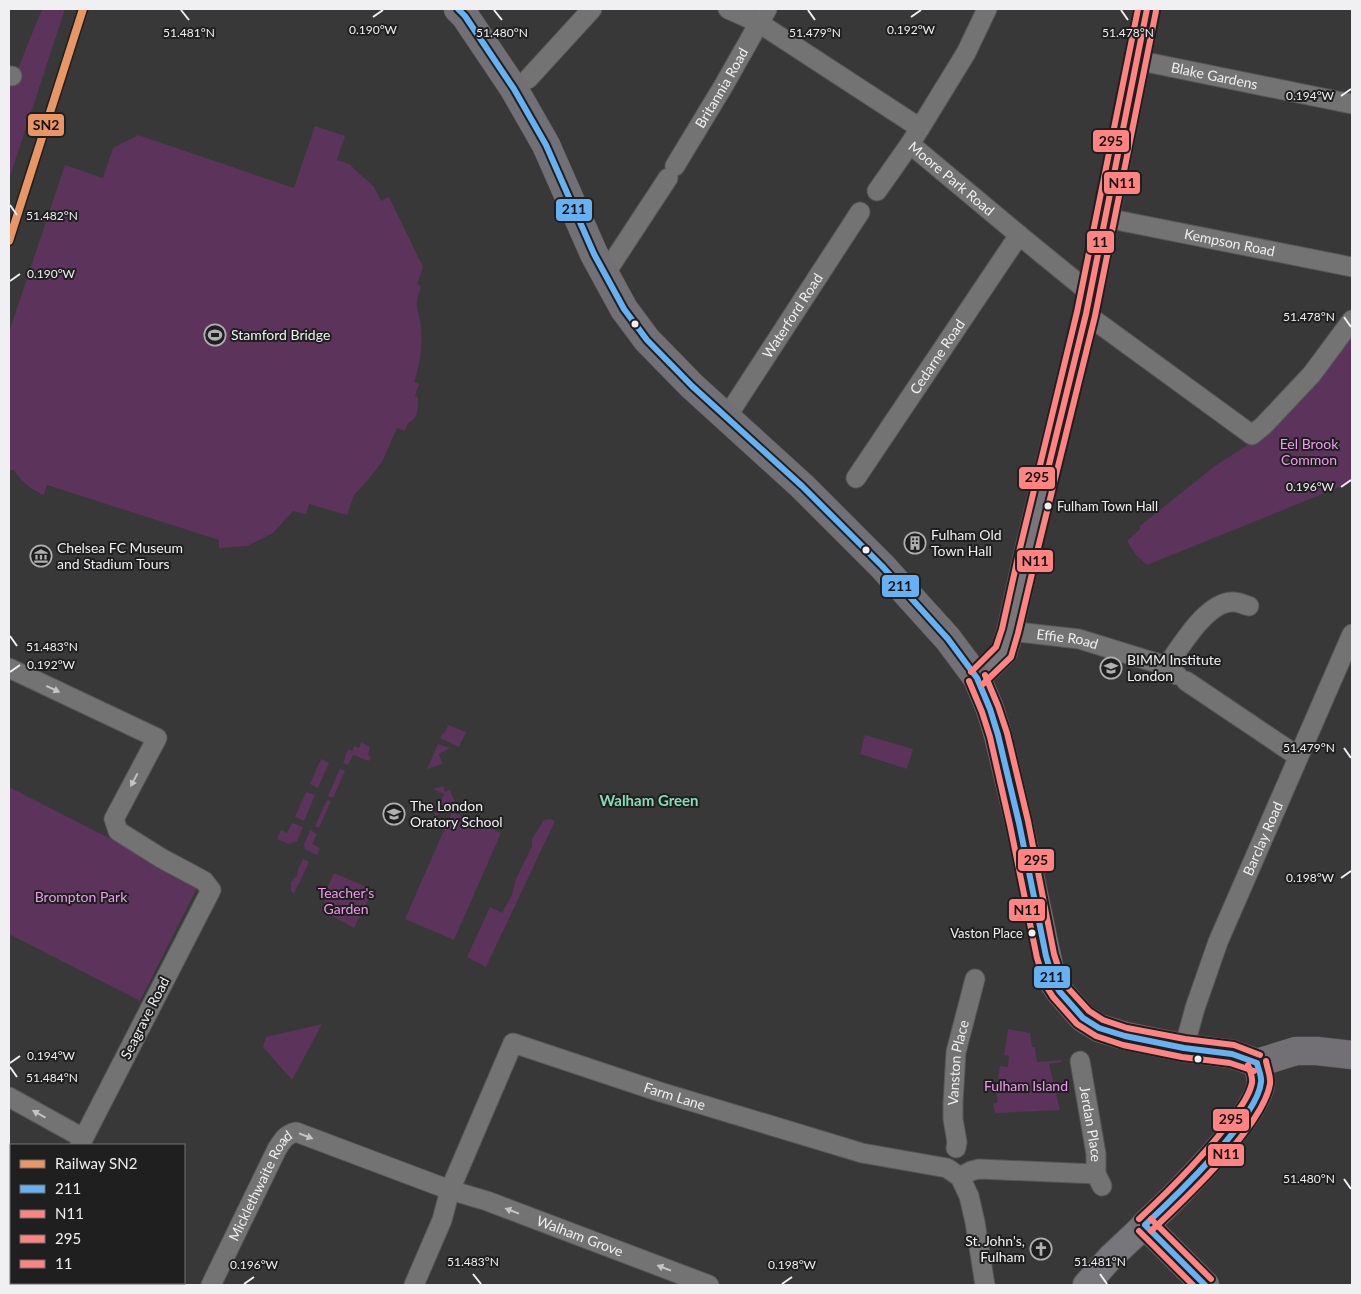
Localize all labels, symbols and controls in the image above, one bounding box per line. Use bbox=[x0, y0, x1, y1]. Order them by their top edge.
text: 0.190°W bbox=[349, 22, 398, 37]
text: 0.192°W bbox=[887, 22, 936, 37]
text: 51.481°N bbox=[163, 25, 215, 40]
text: 51.480°N bbox=[476, 25, 528, 40]
text: 51.479°N bbox=[789, 25, 841, 40]
text: 51.478°N bbox=[1102, 25, 1154, 40]
street label: Britannia Road bbox=[691, 45, 751, 131]
street label: Blake Gardens bbox=[1170, 58, 1259, 93]
text: 0.194°W bbox=[1286, 88, 1335, 103]
line badge: SN2 bbox=[27, 113, 65, 137]
text: SN2 bbox=[33, 116, 59, 133]
line badge: 295 bbox=[1092, 129, 1130, 153]
text: 295 bbox=[1099, 132, 1123, 149]
street label: Moore Park Road bbox=[905, 137, 998, 219]
line badge: N11 bbox=[1103, 171, 1141, 195]
text: N11 bbox=[1108, 174, 1136, 191]
line badge: 211 bbox=[555, 198, 593, 222]
text: 211 bbox=[562, 200, 586, 217]
text: 51.482°N bbox=[26, 208, 78, 223]
street label: Kempson Road bbox=[1183, 225, 1276, 259]
line badge: 11 bbox=[1086, 230, 1115, 254]
text: 11 bbox=[1092, 233, 1108, 250]
text: 0.190°W bbox=[27, 266, 76, 281]
street label: Waterford Road bbox=[758, 270, 826, 361]
text: 51.478°N bbox=[1283, 309, 1335, 324]
street label: Cedarne Road bbox=[906, 316, 968, 397]
unlabelled marker bbox=[630, 319, 640, 329]
sports icon: Stamford Bridge bbox=[203, 323, 227, 347]
place label: Stamford Bridge bbox=[231, 326, 330, 343]
park label: Eel Brook Common bbox=[1280, 435, 1339, 468]
line badge: 295 bbox=[1018, 466, 1056, 490]
text: 295 bbox=[1025, 468, 1049, 485]
text: 0.196°W bbox=[1286, 479, 1335, 494]
place label: Fulham Town Hall bbox=[1057, 498, 1158, 514]
marker: Fulham Town Hall bbox=[1043, 501, 1053, 511]
place label: Fulham Old Town Hall bbox=[931, 526, 1002, 559]
building icon: Fulham Old Town Hall bbox=[903, 531, 927, 555]
place label: Chelsea FC Museum and Stadium Tours bbox=[57, 539, 183, 572]
museum icon: Chelsea FC Museum and Stadium Tours bbox=[29, 544, 53, 568]
unlabelled marker bbox=[861, 545, 871, 555]
line badge: N11 bbox=[1016, 549, 1054, 573]
text: N11 bbox=[1021, 552, 1049, 569]
line badge: 211 bbox=[881, 574, 920, 598]
text: 211 bbox=[888, 577, 912, 594]
street label: Effie Road bbox=[1036, 625, 1100, 652]
text: 51.483°N bbox=[26, 639, 78, 654]
place label: BIMM Institute London bbox=[1127, 651, 1221, 684]
school or university icon: BIMM Institute London bbox=[1099, 656, 1123, 680]
text: 0.192°W bbox=[27, 657, 76, 672]
one-way arrow bbox=[46, 685, 60, 693]
text: 51.479°N bbox=[1283, 740, 1335, 755]
one-way arrow bbox=[130, 773, 138, 787]
district label: Walham Green bbox=[599, 791, 699, 809]
place label: The London Oratory School bbox=[410, 797, 503, 830]
street label: Barclay Road bbox=[1239, 799, 1286, 878]
school or university icon: The London Oratory School bbox=[382, 802, 406, 826]
line badge: 295 bbox=[1017, 848, 1055, 872]
text: 295 bbox=[1024, 851, 1048, 868]
text: 0.198°W bbox=[1286, 870, 1335, 885]
park label: Teacher's Garden bbox=[318, 884, 374, 917]
park label: Brompton Park bbox=[35, 888, 128, 905]
line badge: N11 bbox=[1008, 898, 1046, 922]
text: N11 bbox=[1013, 901, 1041, 918]
place label: Vaston Place bbox=[950, 925, 1023, 941]
marker: Vaston Place bbox=[1027, 928, 1037, 938]
line badge: 211 bbox=[1033, 965, 1071, 989]
text: 211 bbox=[1040, 968, 1064, 985]
street label: Seagrave Road bbox=[117, 974, 173, 1062]
street label: Vanston Place bbox=[944, 1018, 972, 1106]
text: 0.194°W bbox=[27, 1048, 76, 1063]
unlabelled marker bbox=[1193, 1054, 1203, 1064]
text: 51.484°N bbox=[26, 1070, 78, 1085]
park label: Fulham Island bbox=[984, 1077, 1068, 1094]
street label: Farm Lane bbox=[642, 1078, 708, 1113]
street label: Jerdan Place bbox=[1076, 1085, 1105, 1162]
line badge: 295 bbox=[1212, 1108, 1250, 1132]
one-way arrow bbox=[33, 1110, 46, 1119]
text: 295 bbox=[1219, 1110, 1243, 1127]
street label: Micklethwaite Road bbox=[225, 1126, 295, 1243]
one-way arrow bbox=[299, 1132, 314, 1140]
line badge: N11 bbox=[1207, 1143, 1245, 1167]
legend bbox=[10, 1144, 185, 1284]
text: N11 bbox=[1212, 1145, 1240, 1162]
text: Railway SN2 bbox=[55, 1154, 137, 1172]
text: 51.480°N bbox=[1283, 1171, 1335, 1186]
text: 211 bbox=[55, 1179, 81, 1197]
text: N11 bbox=[55, 1204, 84, 1222]
one-way arrow bbox=[505, 1206, 519, 1214]
street label: Walham Grove bbox=[535, 1212, 626, 1260]
text: 295 bbox=[55, 1229, 81, 1247]
place label: St. John's, Fulham bbox=[965, 1232, 1025, 1265]
church icon: St. John's, Fulham bbox=[1029, 1237, 1053, 1261]
text: 11 bbox=[55, 1254, 72, 1272]
text: 51.483°N bbox=[447, 1254, 499, 1269]
text: 51.481°N bbox=[1074, 1254, 1126, 1269]
text: 0.196°W bbox=[230, 1257, 279, 1272]
text: 0.198°W bbox=[768, 1257, 817, 1272]
one-way arrow bbox=[656, 1264, 671, 1272]

